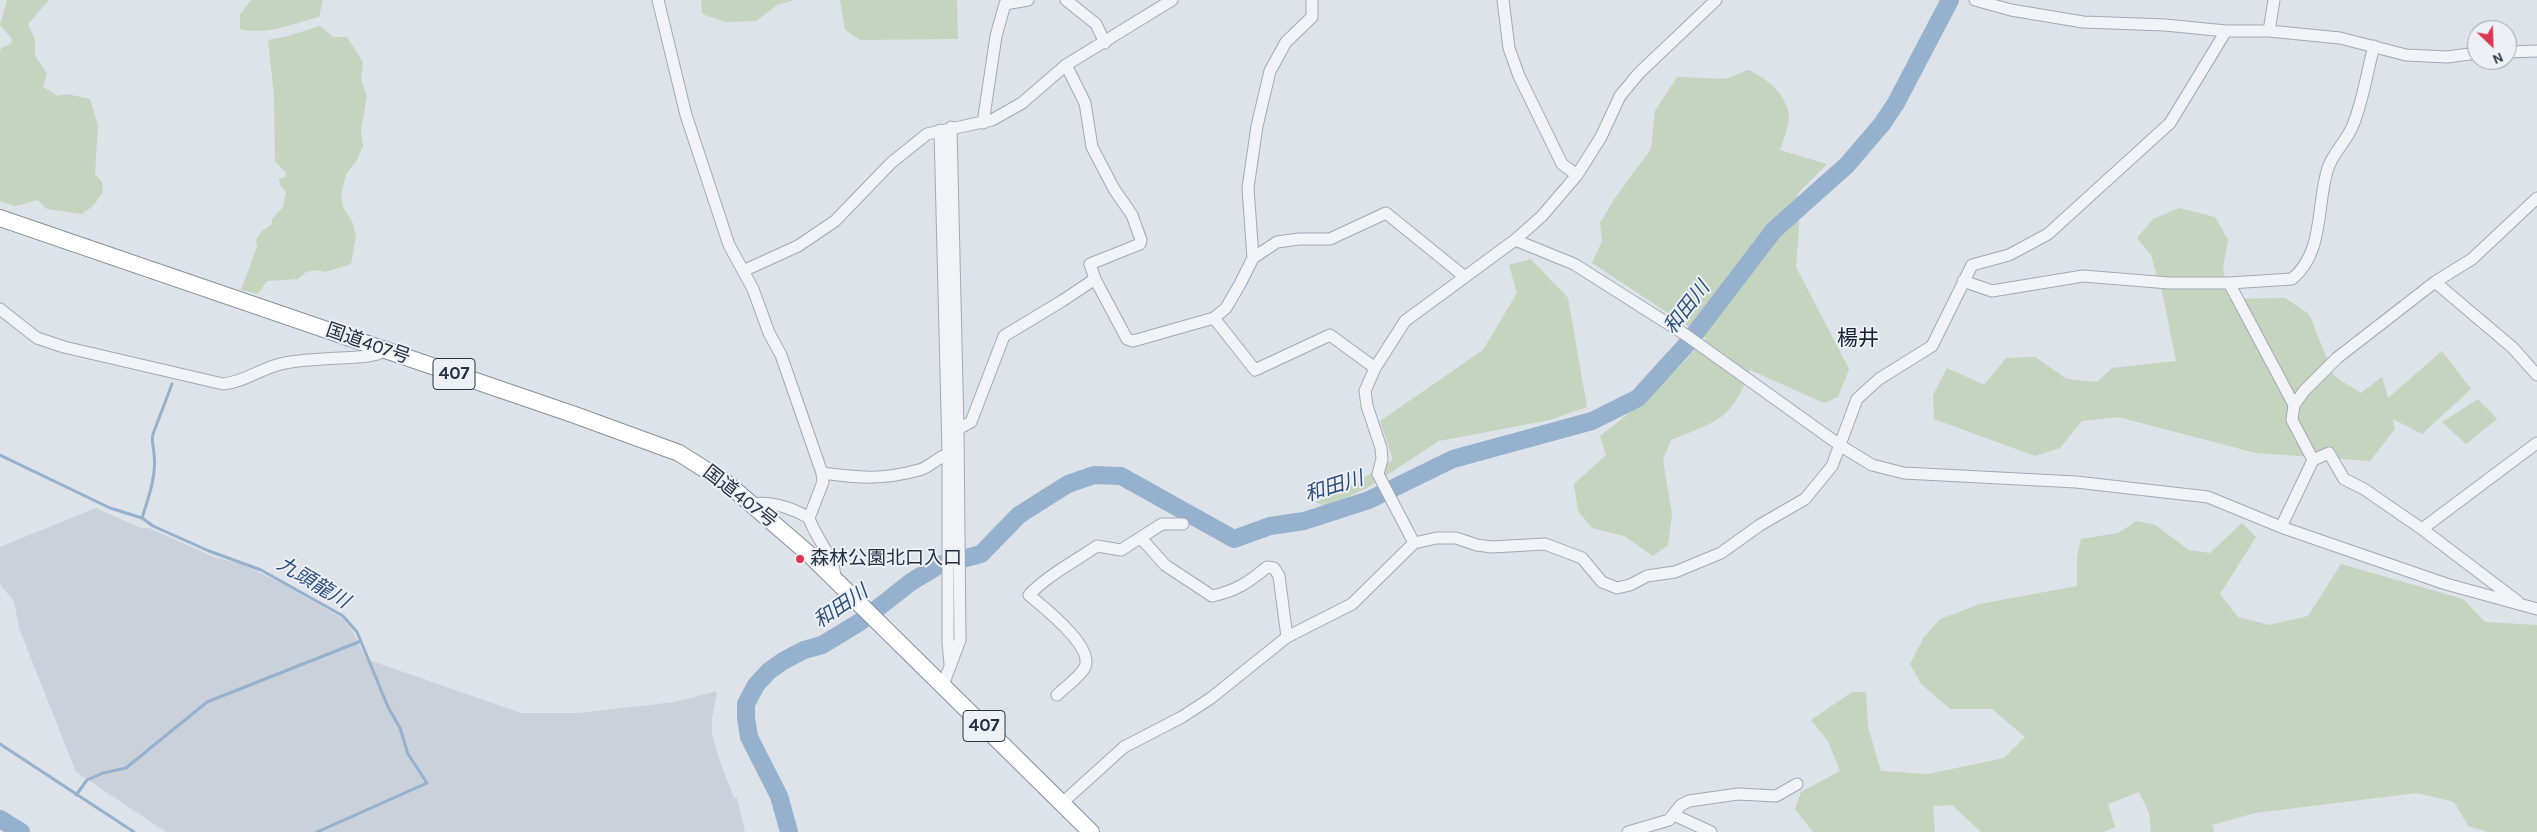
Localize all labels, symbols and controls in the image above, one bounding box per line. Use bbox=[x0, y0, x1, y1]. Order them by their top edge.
north arrow bbox=[2467, 20, 2517, 70]
text: N bbox=[2490, 48, 2506, 68]
water label: 和田川 bbox=[1659, 277, 1715, 339]
street label: 国道407号 bbox=[323, 319, 413, 369]
district label: 楊井 bbox=[1837, 326, 1879, 352]
road number: 407 bbox=[433, 358, 475, 389]
street label: 国道407号 bbox=[698, 461, 782, 533]
water label: 和田川 bbox=[1302, 467, 1366, 507]
place label: 森林公園北口入口 bbox=[810, 548, 962, 570]
water label: 九頭龍川 bbox=[273, 552, 353, 614]
marker: 森林公園北口入口 bbox=[794, 553, 806, 565]
water label: 和田川 bbox=[809, 580, 873, 634]
road number: 407 bbox=[963, 710, 1005, 741]

